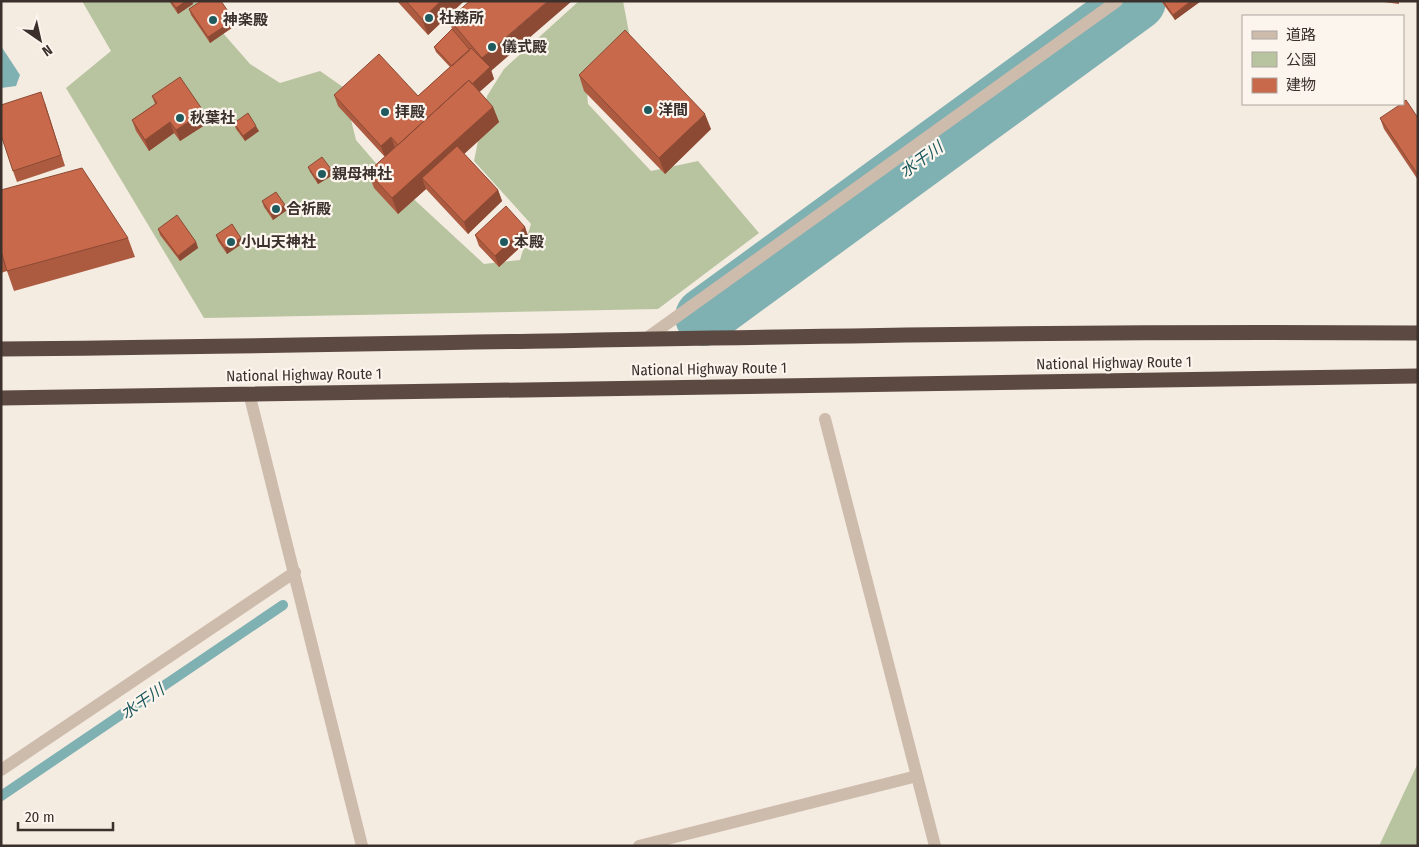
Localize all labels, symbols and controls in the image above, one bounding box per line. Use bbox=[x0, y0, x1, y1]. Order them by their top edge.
place label: 社務所 bbox=[439, 9, 484, 27]
place label: 神楽殿 bbox=[222, 11, 268, 29]
marker: 社務所 bbox=[423, 12, 435, 24]
marker: 神楽殿 bbox=[207, 14, 219, 26]
north arrow bbox=[15, 15, 65, 65]
legend bbox=[1242, 15, 1404, 105]
text: 道路 bbox=[1286, 26, 1316, 44]
place label: 儀式殿 bbox=[502, 38, 547, 56]
text: N bbox=[39, 41, 55, 60]
marker: 儀式殿 bbox=[486, 41, 498, 53]
text: 公園 bbox=[1286, 51, 1316, 69]
text: 建物 bbox=[1286, 76, 1316, 94]
place label: 洋間 bbox=[658, 101, 688, 119]
place label: 拝殿 bbox=[395, 103, 425, 121]
marker: 洋間 bbox=[642, 104, 654, 116]
marker: 拝殿 bbox=[379, 106, 391, 118]
place label: 秋葉社 bbox=[190, 109, 235, 127]
marker: 秋葉社 bbox=[174, 112, 186, 124]
water label: 水干川 bbox=[896, 136, 948, 181]
place label: 親母神社 bbox=[332, 165, 392, 183]
marker: 親母神社 bbox=[316, 168, 328, 180]
place label: 合祈殿 bbox=[286, 200, 331, 218]
marker: 合祈殿 bbox=[270, 203, 282, 215]
place label: 小山天神社 bbox=[241, 233, 316, 251]
place label: 本殿 bbox=[514, 233, 544, 251]
marker: 小山天神社 bbox=[225, 236, 237, 248]
marker: 本殿 bbox=[498, 236, 510, 248]
street label: National Highway Route 1 bbox=[1036, 353, 1192, 373]
street label: National Highway Route 1 bbox=[631, 359, 787, 379]
street label: National Highway Route 1 bbox=[226, 365, 382, 385]
water label: 水干川 bbox=[117, 679, 169, 723]
scale bar bbox=[18, 800, 112, 832]
text: 20 m bbox=[25, 808, 55, 826]

